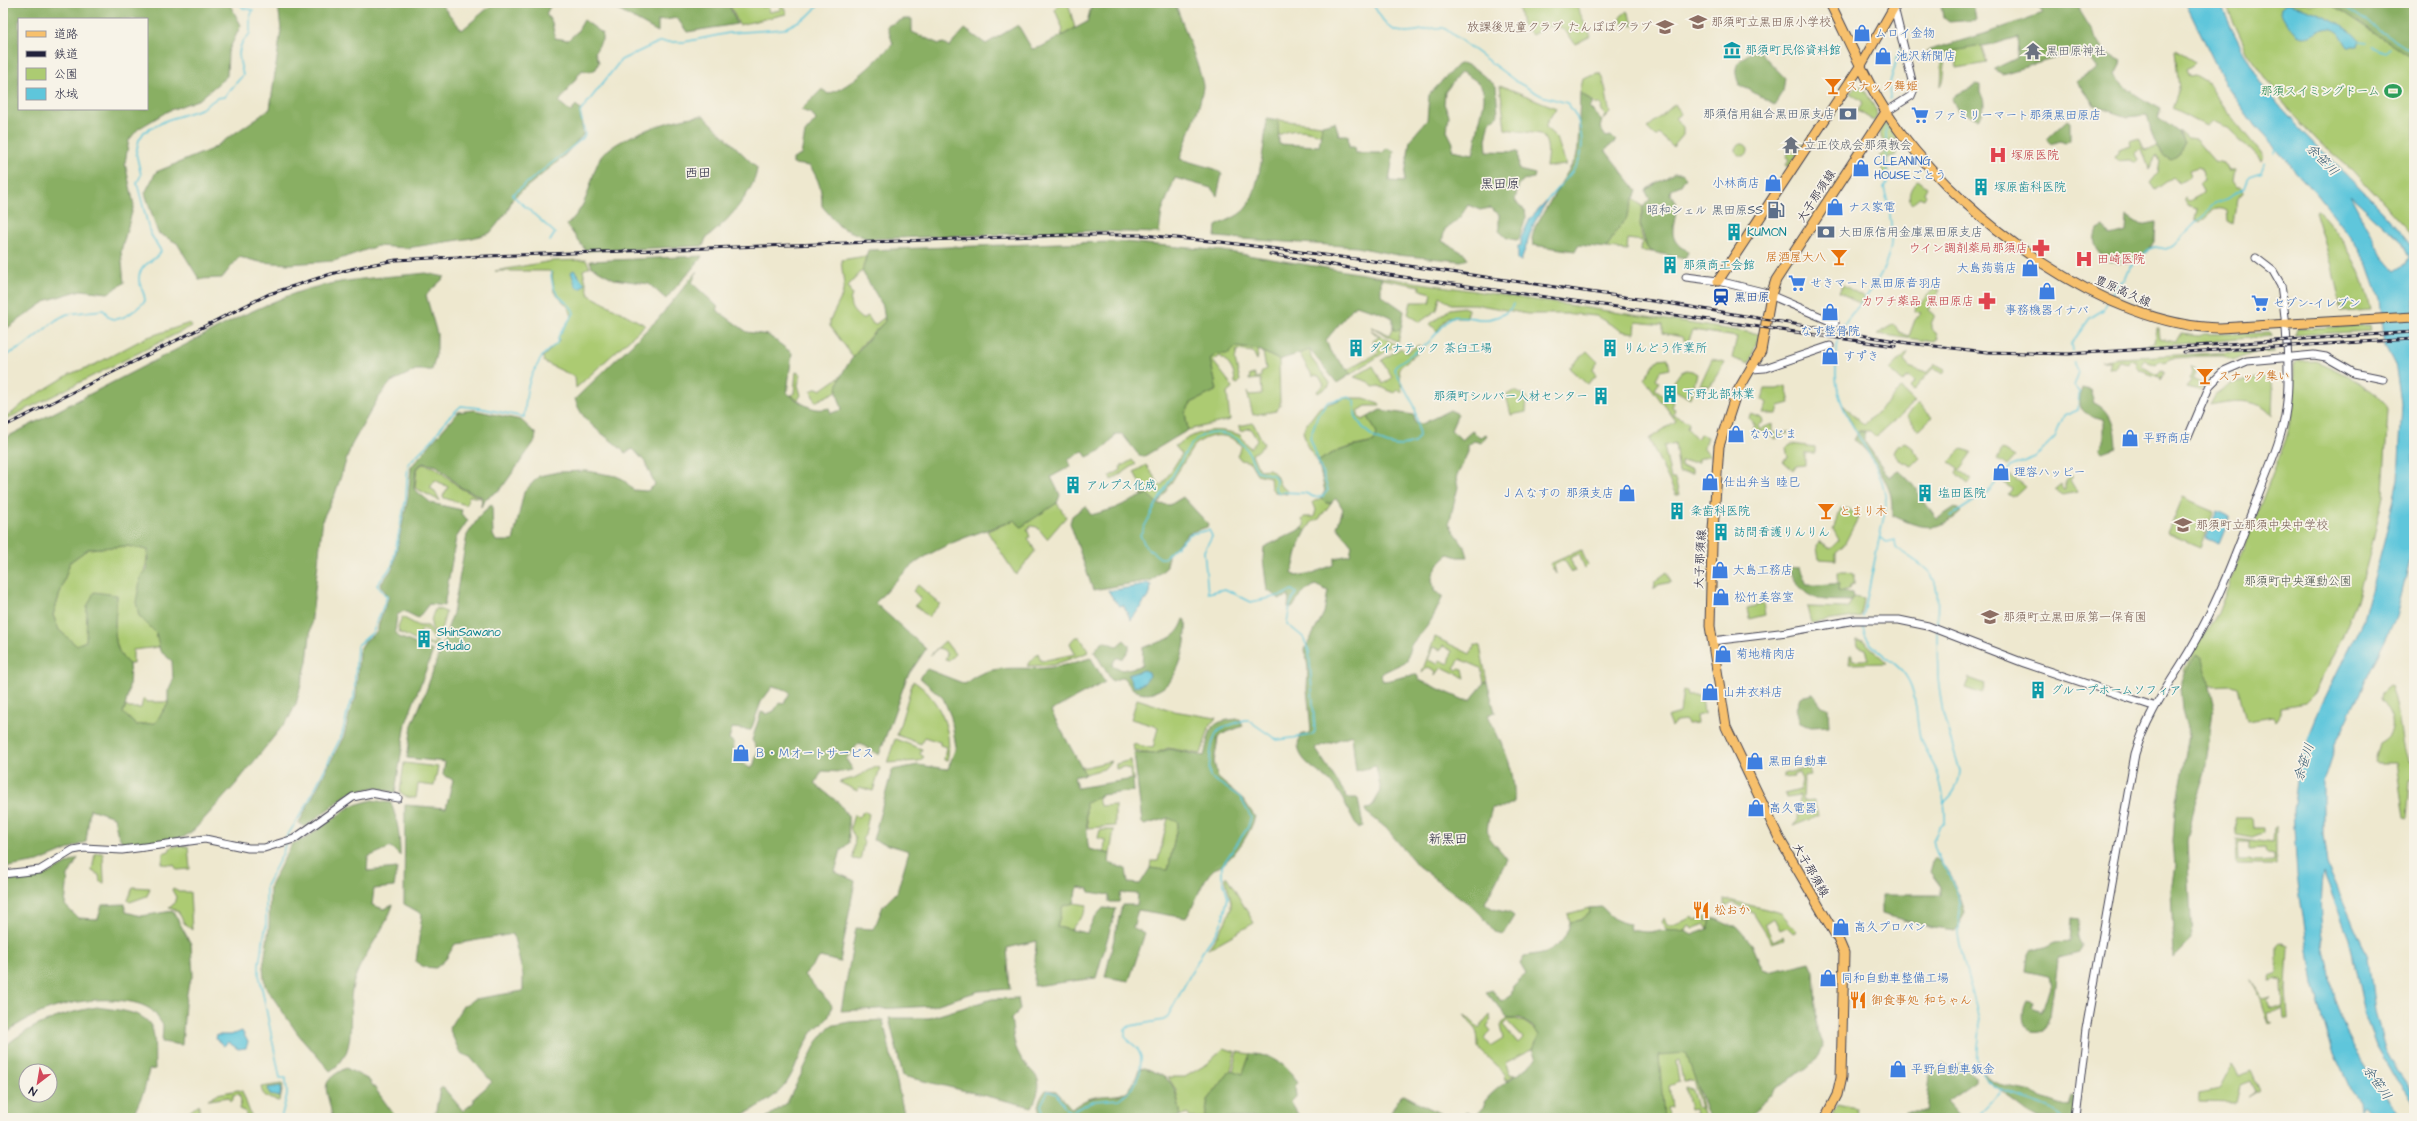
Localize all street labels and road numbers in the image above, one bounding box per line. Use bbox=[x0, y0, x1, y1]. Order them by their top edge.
street label: 大子那須線 bbox=[1793, 166, 1840, 226]
street label: 豊原高久線 bbox=[2092, 271, 2154, 311]
street label: 大子那須線 bbox=[1690, 529, 1711, 589]
street label: 大子那須線 bbox=[1788, 840, 1833, 900]

